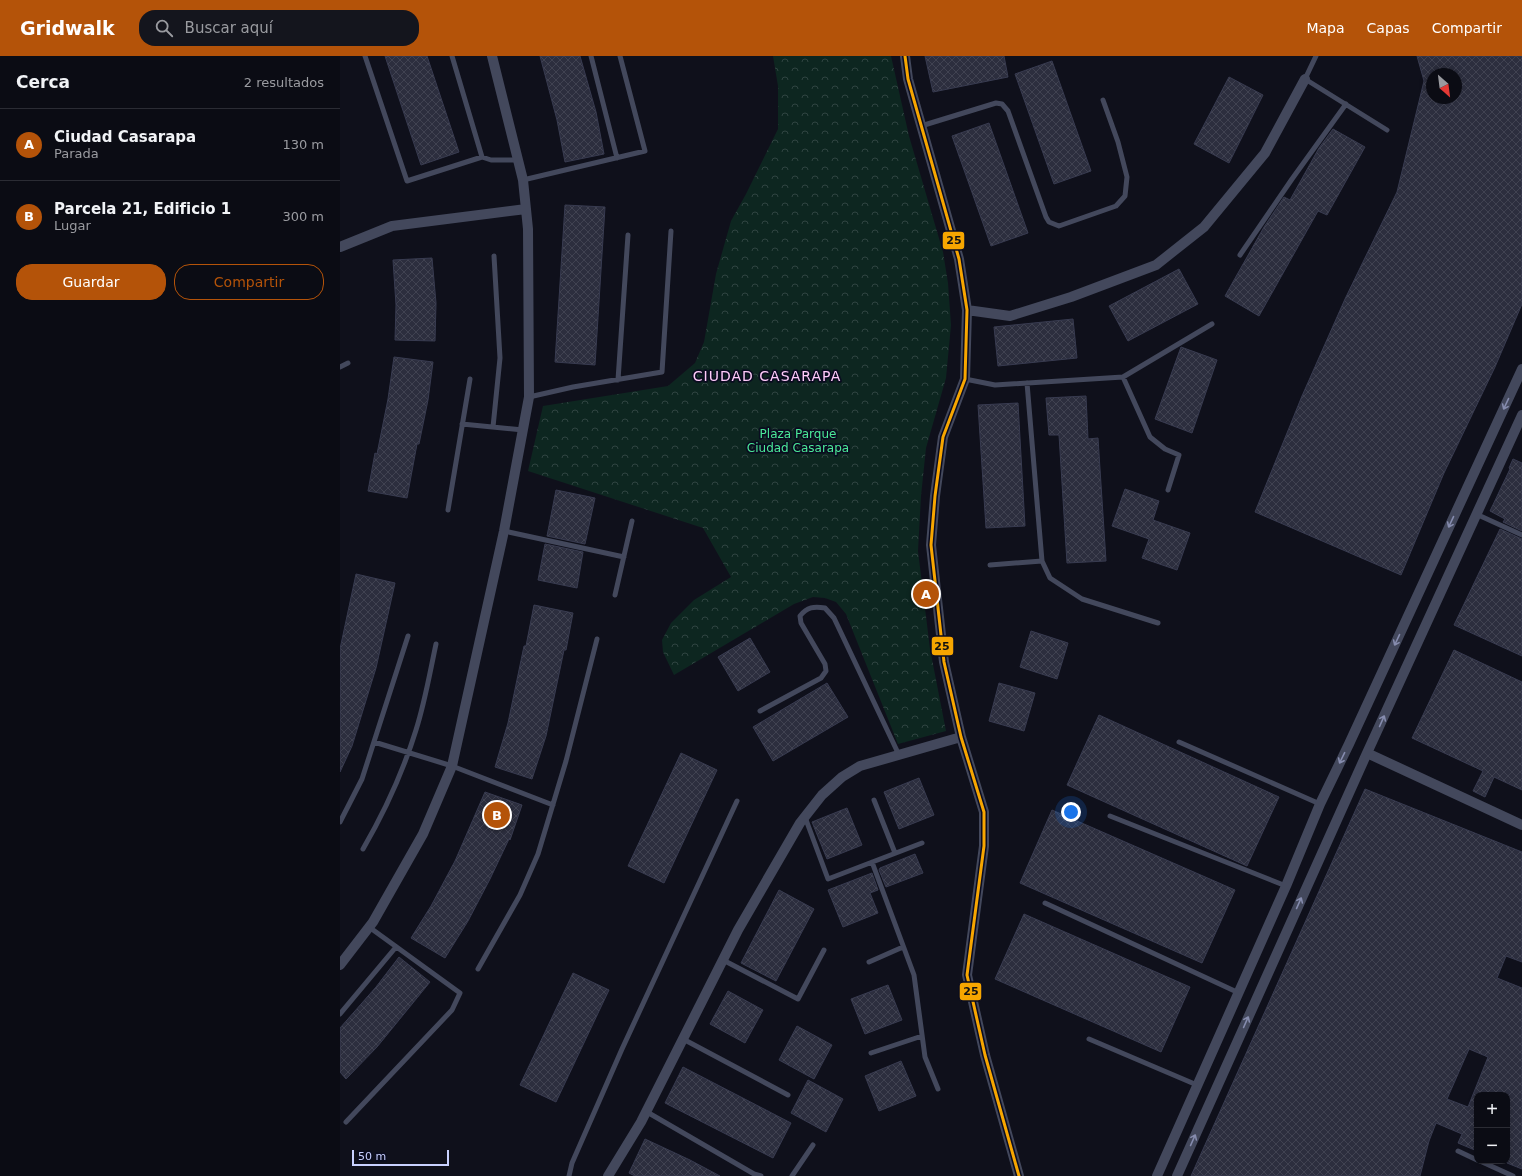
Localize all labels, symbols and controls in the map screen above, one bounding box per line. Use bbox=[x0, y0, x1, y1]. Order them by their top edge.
search box bbox=[139, 10, 419, 46]
text: Gridwalk bbox=[20, 17, 115, 39]
icon: search bbox=[153, 17, 175, 39]
text: Buscar aquí bbox=[185, 19, 273, 37]
text: Mapa bbox=[1306, 20, 1345, 36]
text: Capas bbox=[1367, 20, 1410, 36]
text: Compartir bbox=[1432, 20, 1502, 36]
north arrow bbox=[1426, 68, 1462, 104]
text: Cerca bbox=[16, 72, 70, 92]
text: 2 resultados bbox=[244, 75, 324, 90]
text: Ciudad Casarapa bbox=[54, 128, 196, 146]
text: A bbox=[24, 137, 34, 152]
text: 130 m bbox=[282, 137, 324, 152]
text: Parada bbox=[54, 146, 99, 161]
text: Parcela 21, Edificio 1 bbox=[54, 200, 231, 218]
text: B bbox=[24, 209, 34, 224]
text: 300 m bbox=[282, 209, 324, 224]
text: Lugar bbox=[54, 218, 91, 233]
line badge: 25 bbox=[942, 231, 965, 250]
text: 25 bbox=[946, 234, 962, 247]
button: Guardar bbox=[16, 264, 166, 300]
button: Compartir bbox=[174, 264, 324, 300]
district label: CIUDAD CASARAPA bbox=[693, 368, 841, 384]
one-way arrow bbox=[1502, 398, 1509, 410]
park label: Plaza Parque Ciudad Casarapa bbox=[747, 427, 849, 455]
one-way arrow bbox=[1447, 516, 1454, 528]
pin: A bbox=[913, 579, 939, 609]
one-way arrow bbox=[1393, 634, 1400, 646]
line badge: 25 bbox=[931, 636, 954, 656]
text: 25 bbox=[934, 640, 950, 653]
one-way arrow bbox=[1379, 716, 1386, 728]
one-way arrow bbox=[1338, 752, 1345, 764]
pin: B bbox=[484, 800, 510, 830]
your location bbox=[1061, 802, 1081, 822]
one-way arrow bbox=[1296, 898, 1304, 910]
line badge: 25 bbox=[959, 982, 982, 1001]
text: 25 bbox=[963, 985, 979, 998]
one-way arrow bbox=[1243, 1016, 1250, 1028]
map controls bbox=[1474, 1092, 1510, 1164]
button: + bbox=[1474, 1092, 1510, 1128]
button: − bbox=[1474, 1128, 1510, 1164]
one-way arrow bbox=[1189, 1135, 1197, 1147]
scale bar bbox=[352, 1148, 449, 1167]
text: 50 m bbox=[358, 1150, 386, 1163]

